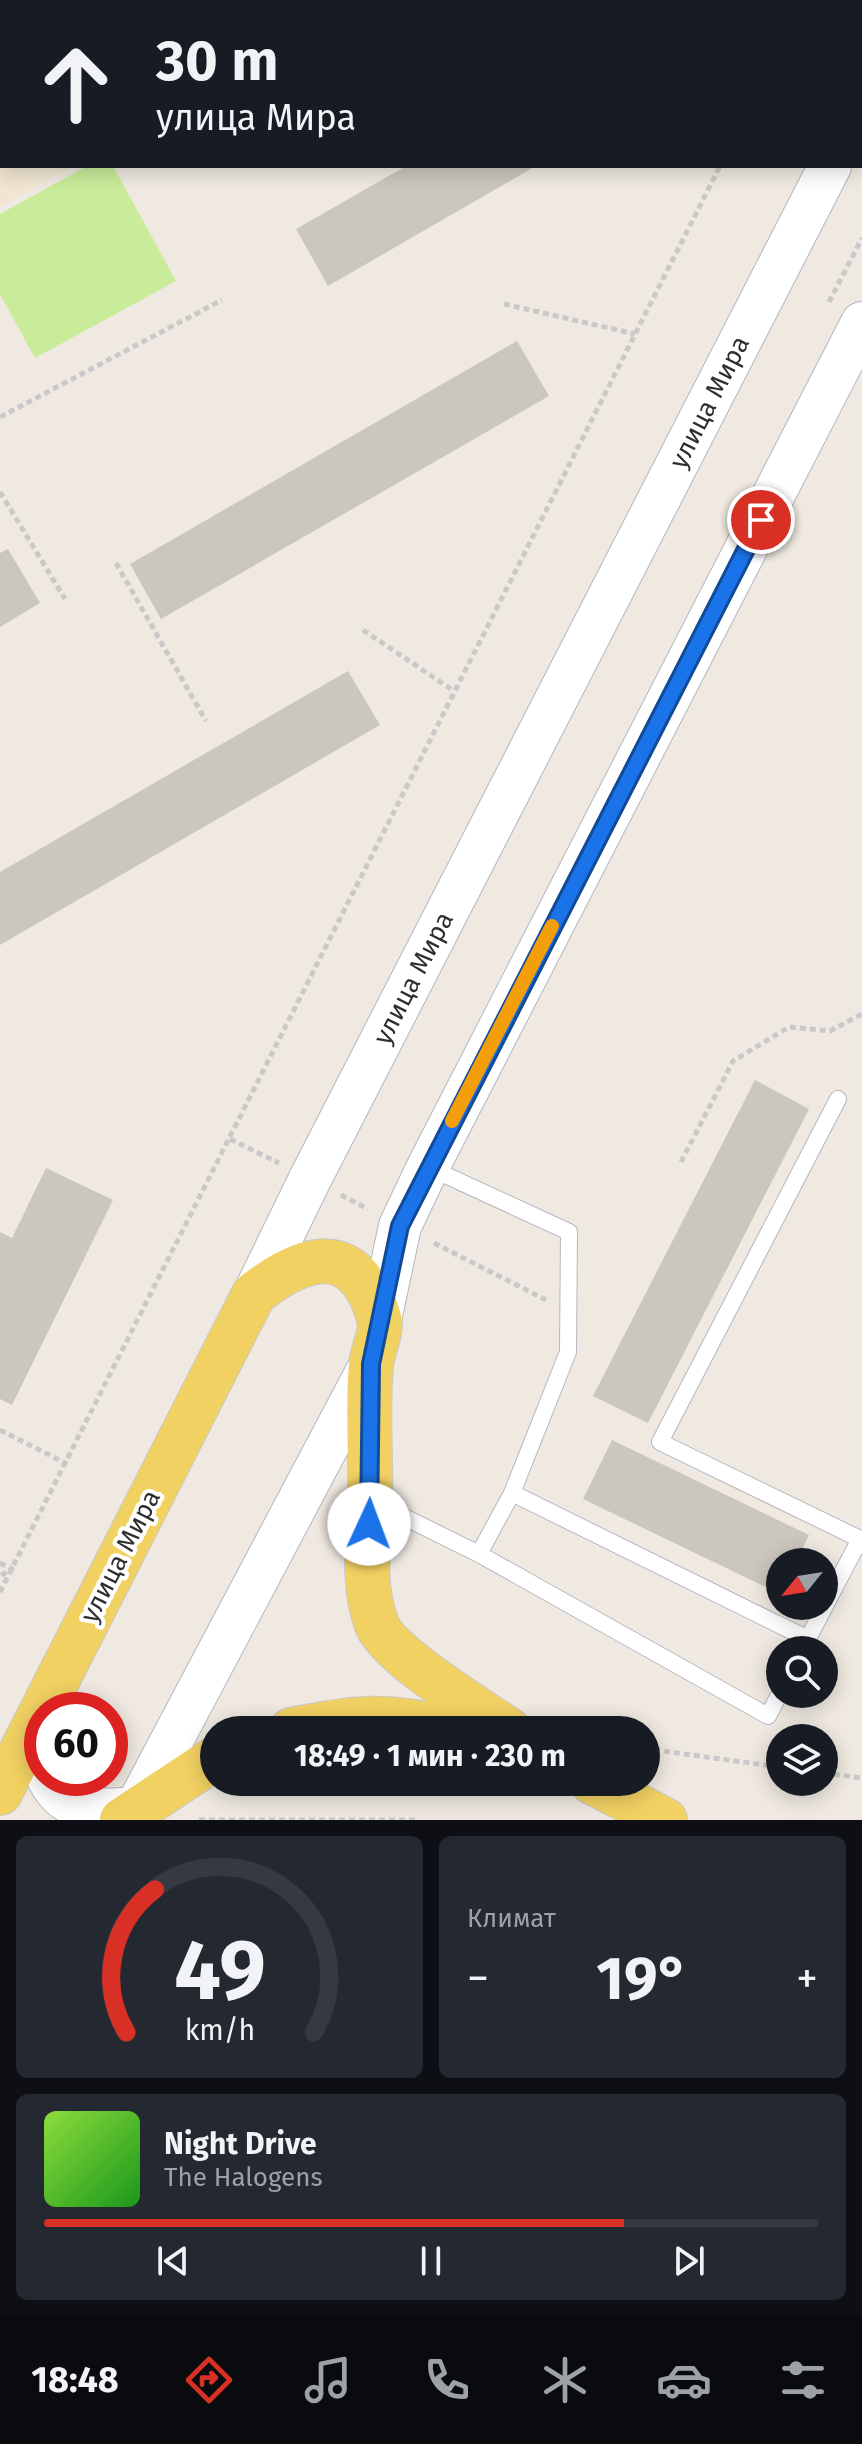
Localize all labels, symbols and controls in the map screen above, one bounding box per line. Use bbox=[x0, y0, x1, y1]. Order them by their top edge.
text: 30 m bbox=[156, 28, 278, 95]
icon: ahead bbox=[24, 32, 128, 136]
text: улица Мира bbox=[156, 96, 356, 140]
street label: улица Мира bbox=[663, 331, 756, 474]
pin bbox=[727, 486, 795, 554]
icon: arrive bbox=[739, 498, 783, 542]
street label: улица Мира bbox=[367, 907, 460, 1050]
position arrow bbox=[327, 1482, 411, 1566]
street label: улица Мира bbox=[74, 1485, 167, 1628]
north arrow bbox=[766, 1548, 838, 1620]
map controls bbox=[766, 1548, 838, 1796]
button: search bbox=[766, 1636, 838, 1708]
speed limit sign: 60 bbox=[24, 1692, 128, 1796]
button: layers bbox=[766, 1724, 838, 1796]
text: 18:49 · 1 мин · 230 m bbox=[294, 1738, 566, 1774]
text: Климат bbox=[467, 1903, 556, 1934]
text: 49 bbox=[174, 1921, 265, 2021]
text: 19° bbox=[596, 1943, 689, 2015]
text: − bbox=[467, 1952, 489, 2005]
text: + bbox=[796, 1952, 818, 2005]
text: km/h bbox=[184, 2013, 255, 2048]
text: Night Drive bbox=[164, 2126, 317, 2162]
text: The Halogens bbox=[164, 2162, 323, 2193]
icon: previous bbox=[151, 2239, 195, 2283]
icon: pause bbox=[409, 2239, 453, 2283]
icon: next bbox=[667, 2239, 711, 2283]
icon: directions bbox=[181, 2352, 237, 2408]
icon: music bbox=[300, 2352, 356, 2408]
icon: phone bbox=[419, 2352, 475, 2408]
icon: climate bbox=[537, 2352, 593, 2408]
icon: car bbox=[656, 2352, 712, 2408]
icon: filters bbox=[775, 2352, 831, 2408]
text: 18:48 bbox=[31, 2358, 119, 2402]

